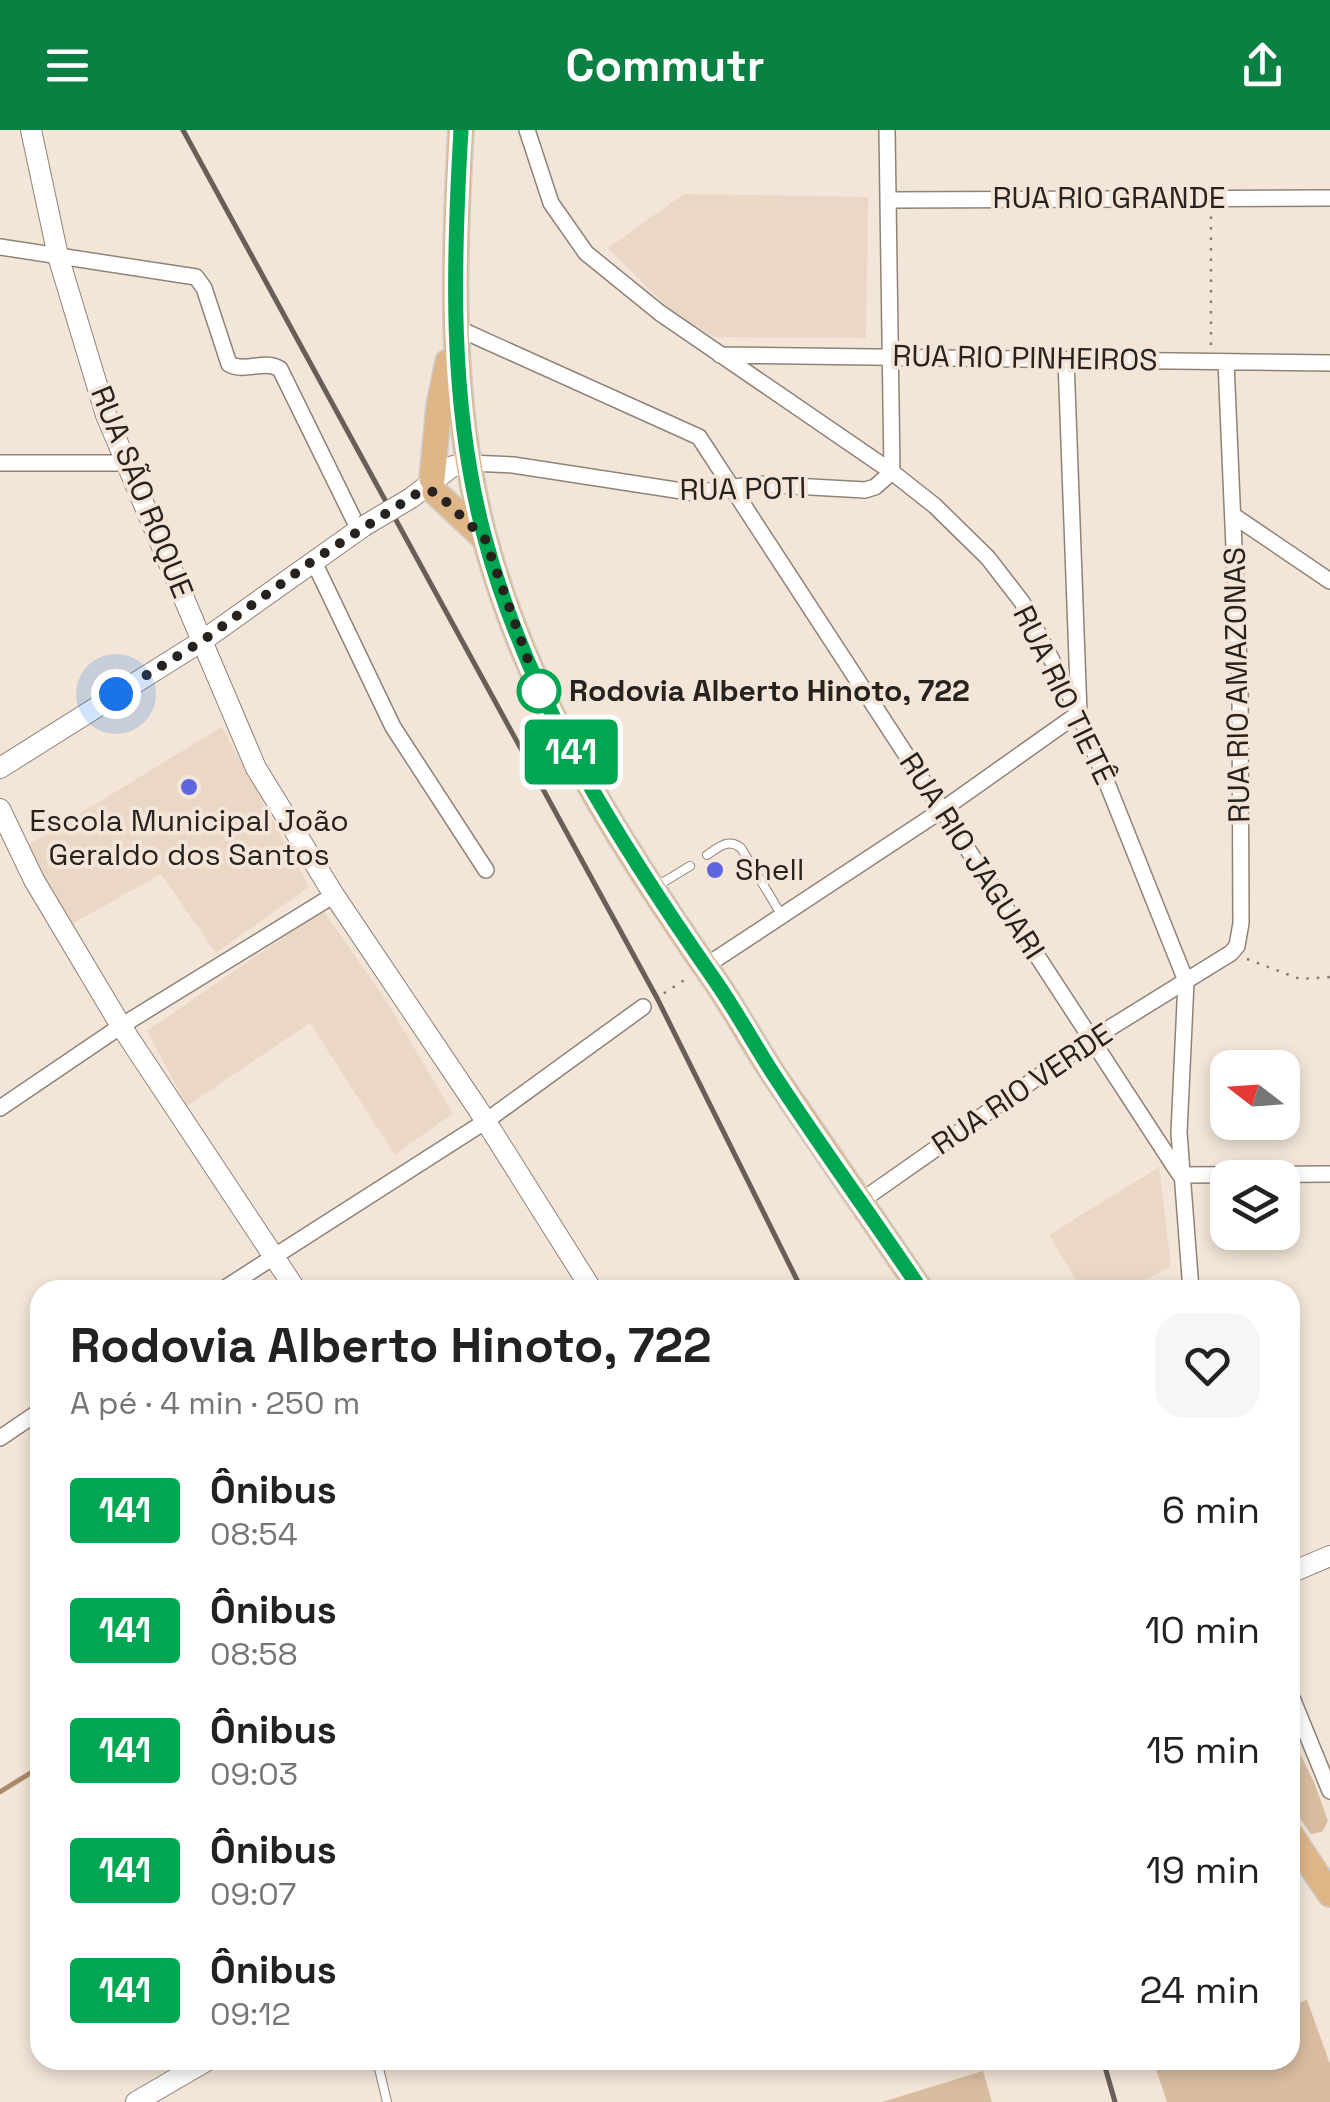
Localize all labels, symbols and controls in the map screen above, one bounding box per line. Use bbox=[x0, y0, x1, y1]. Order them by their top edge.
text: Commutr bbox=[565, 37, 765, 94]
icon: menu bbox=[40, 38, 95, 93]
icon: share bbox=[1235, 38, 1290, 93]
street label: RUA RIO GRANDE bbox=[992, 178, 1226, 217]
street label: RUA RIO PINHEIROS bbox=[892, 336, 1158, 379]
street label: RUA SÃO ROQUE bbox=[82, 380, 203, 604]
street label: RUA POTI bbox=[679, 468, 807, 509]
street label: RUA RIO AMAZONAS bbox=[1215, 547, 1258, 823]
street label: RUA RIO TIETÊ bbox=[1004, 599, 1125, 791]
your location bbox=[91, 669, 141, 719]
marker: Rodovia Alberto Hinoto, 722 bbox=[518, 670, 560, 712]
place label: Rodovia Alberto Hinoto, 722 bbox=[569, 671, 970, 710]
line badge: 141 bbox=[514, 720, 628, 784]
text: 141 bbox=[545, 730, 597, 774]
street label: RUA RIO JAGUARI bbox=[891, 745, 1054, 966]
marker: Escola Municipal João Geraldo dos Santos bbox=[178, 776, 200, 798]
place label: Escola Municipal João Geraldo dos Santos bbox=[29, 801, 349, 874]
place label: Shell bbox=[735, 850, 804, 889]
marker: Shell bbox=[704, 859, 726, 881]
street label: RUA RIO VERDE bbox=[924, 1014, 1119, 1163]
north arrow bbox=[1210, 1050, 1300, 1140]
map controls bbox=[1210, 1050, 1300, 1250]
button: layers bbox=[1210, 1160, 1300, 1250]
button: heart bbox=[1155, 1313, 1260, 1418]
text: Rodovia Alberto Hinoto, 722 bbox=[70, 1315, 711, 1376]
text: A pé · 4 min · 250 m bbox=[70, 1383, 360, 1423]
text: Ônibus bbox=[210, 1466, 337, 1514]
text: 6 min bbox=[1162, 1486, 1260, 1534]
text: 141 bbox=[99, 1488, 151, 1532]
text: 08:54 bbox=[210, 1514, 298, 1554]
text: Ônibus bbox=[210, 1586, 337, 1634]
text: 10 min bbox=[1145, 1606, 1260, 1654]
text: 141 bbox=[99, 1608, 151, 1652]
text: 08:58 bbox=[210, 1634, 298, 1674]
text: Ônibus bbox=[210, 1706, 337, 1754]
text: 15 min bbox=[1146, 1726, 1260, 1774]
text: 141 bbox=[99, 1728, 151, 1772]
text: 09:03 bbox=[210, 1754, 298, 1794]
text: Ônibus bbox=[210, 1826, 337, 1874]
text: 19 min bbox=[1146, 1846, 1260, 1894]
text: 141 bbox=[99, 1848, 151, 1892]
text: 09:07 bbox=[210, 1874, 296, 1914]
text: Ônibus bbox=[210, 1946, 337, 1994]
text: 24 min bbox=[1139, 1966, 1260, 2014]
text: 141 bbox=[99, 1968, 151, 2012]
text: 09:12 bbox=[210, 1994, 291, 2034]

